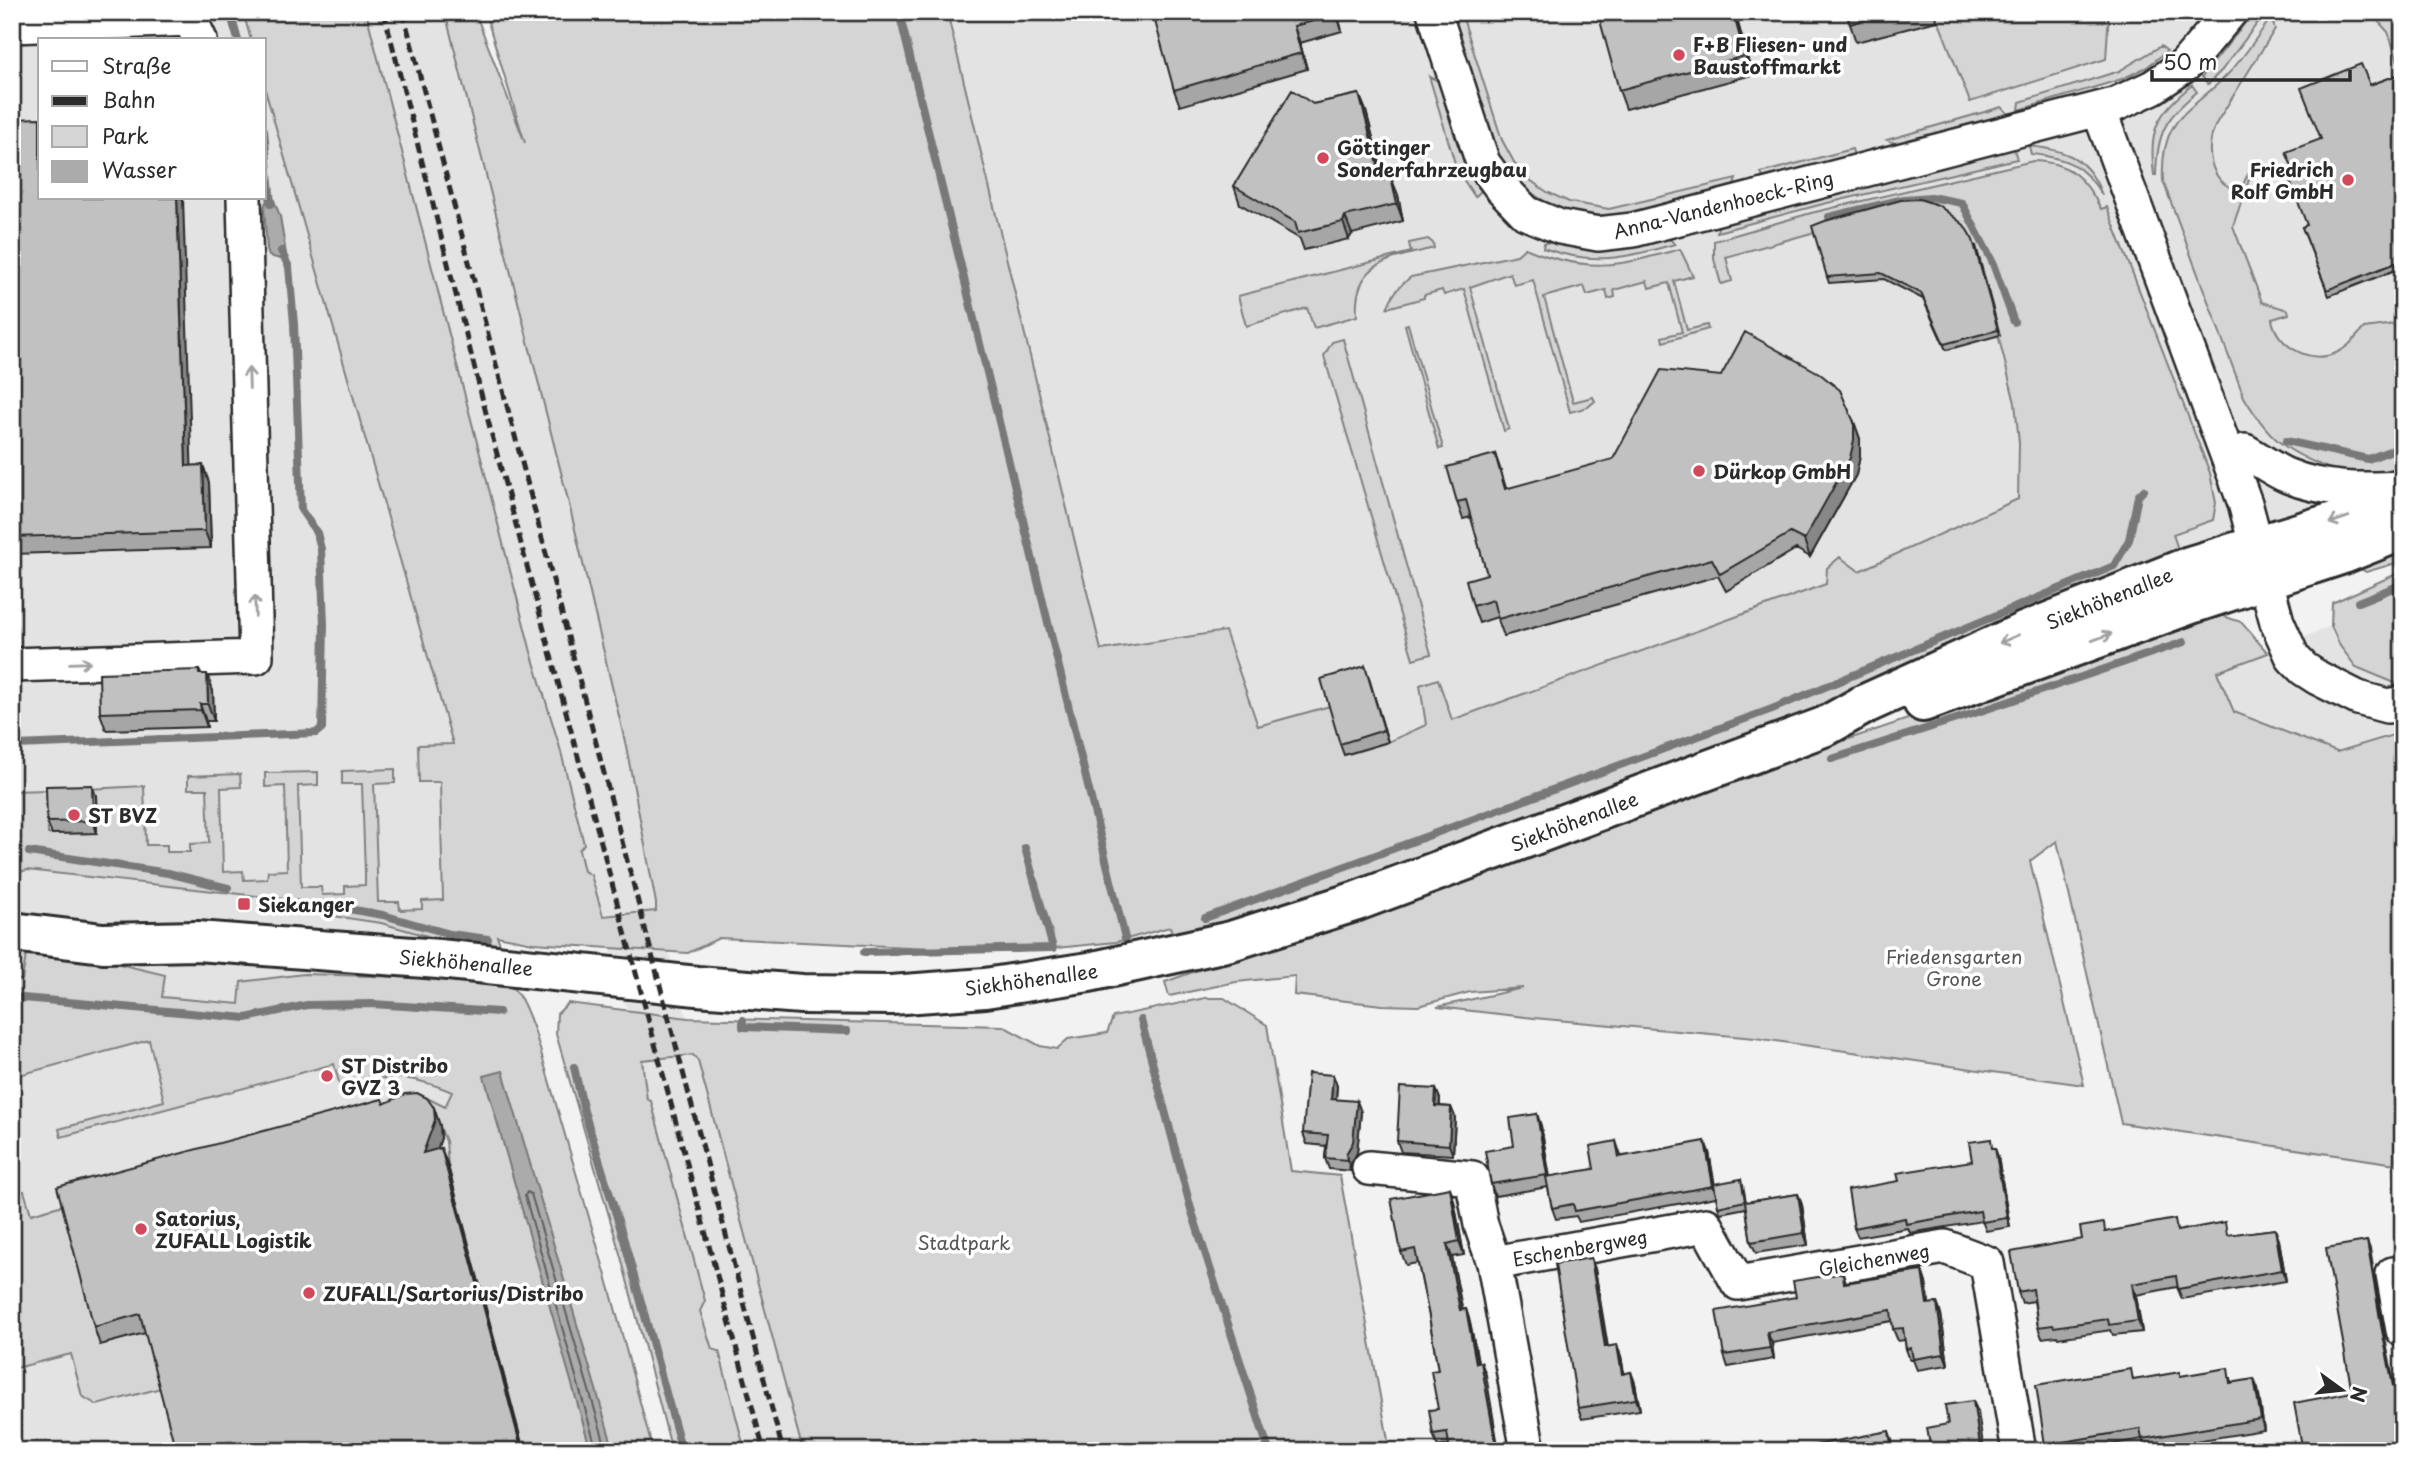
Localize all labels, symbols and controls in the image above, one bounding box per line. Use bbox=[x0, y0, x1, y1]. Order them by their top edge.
place label: F+B Fliesen- und Baustoffmarkt bbox=[1693, 30, 1847, 80]
legend bbox=[38, 38, 266, 200]
scale bar bbox=[2152, 38, 2350, 82]
text: 50 m bbox=[2163, 45, 2217, 77]
marker: F+B Fliesen- und Baustoffmarkt bbox=[1671, 47, 1687, 63]
text: Straße bbox=[102, 49, 171, 81]
text: Bahn bbox=[102, 83, 156, 115]
text: Park bbox=[102, 119, 149, 151]
place label: Göttinger Sonderfahrzeugbau bbox=[1337, 133, 1527, 183]
marker: Göttinger Sonderfahrzeugbau bbox=[1315, 150, 1331, 166]
text: Wasser bbox=[102, 153, 177, 185]
place label: Friedrich Rolf GmbH bbox=[2231, 155, 2334, 205]
street label: Anna-Vandenhoeck-Ring bbox=[1610, 163, 1836, 245]
marker: Friedrich Rolf GmbH bbox=[2340, 172, 2356, 188]
one-way arrow bbox=[242, 367, 255, 390]
place label: Dürkop GmbH bbox=[1713, 457, 1851, 485]
marker: Dürkop GmbH bbox=[1691, 463, 1707, 479]
one-way arrow bbox=[2329, 515, 2351, 527]
street label: Siekhöhenallee bbox=[2041, 560, 2177, 636]
one-way arrow bbox=[248, 595, 262, 618]
one-way arrow bbox=[2090, 629, 2112, 642]
one-way arrow bbox=[1999, 633, 2021, 646]
one-way arrow bbox=[69, 656, 92, 669]
street label: Siekhöhenallee bbox=[1506, 784, 1642, 858]
place label: ST BVZ bbox=[88, 801, 157, 829]
marker: ST BVZ bbox=[66, 807, 82, 823]
place label: Siekanger bbox=[258, 890, 355, 918]
marker: Siekanger bbox=[236, 896, 252, 912]
street label: Siekhöhenallee bbox=[398, 942, 534, 982]
park label: Friedensgarten Grone bbox=[1886, 942, 2022, 992]
street label: Siekhöhenallee bbox=[962, 956, 1100, 1002]
place label: ST Distribo GVZ 3 bbox=[341, 1051, 448, 1101]
marker: ST Distribo GVZ 3 bbox=[319, 1068, 335, 1084]
place label: Satorius, ZUFALL Logistik bbox=[155, 1204, 312, 1254]
marker: Satorius, ZUFALL Logistik bbox=[133, 1221, 149, 1237]
street label: Eschenbergweg bbox=[1510, 1221, 1650, 1273]
park label: Stadtpark bbox=[917, 1228, 1011, 1256]
street label: Gleichenweg bbox=[1816, 1235, 1932, 1283]
place label: ZUFALL/Sartorius/Distribo bbox=[323, 1279, 584, 1307]
marker: ZUFALL/Sartorius/Distribo bbox=[301, 1285, 317, 1301]
north arrow bbox=[2306, 1354, 2376, 1424]
text: N bbox=[2344, 1384, 2375, 1406]

